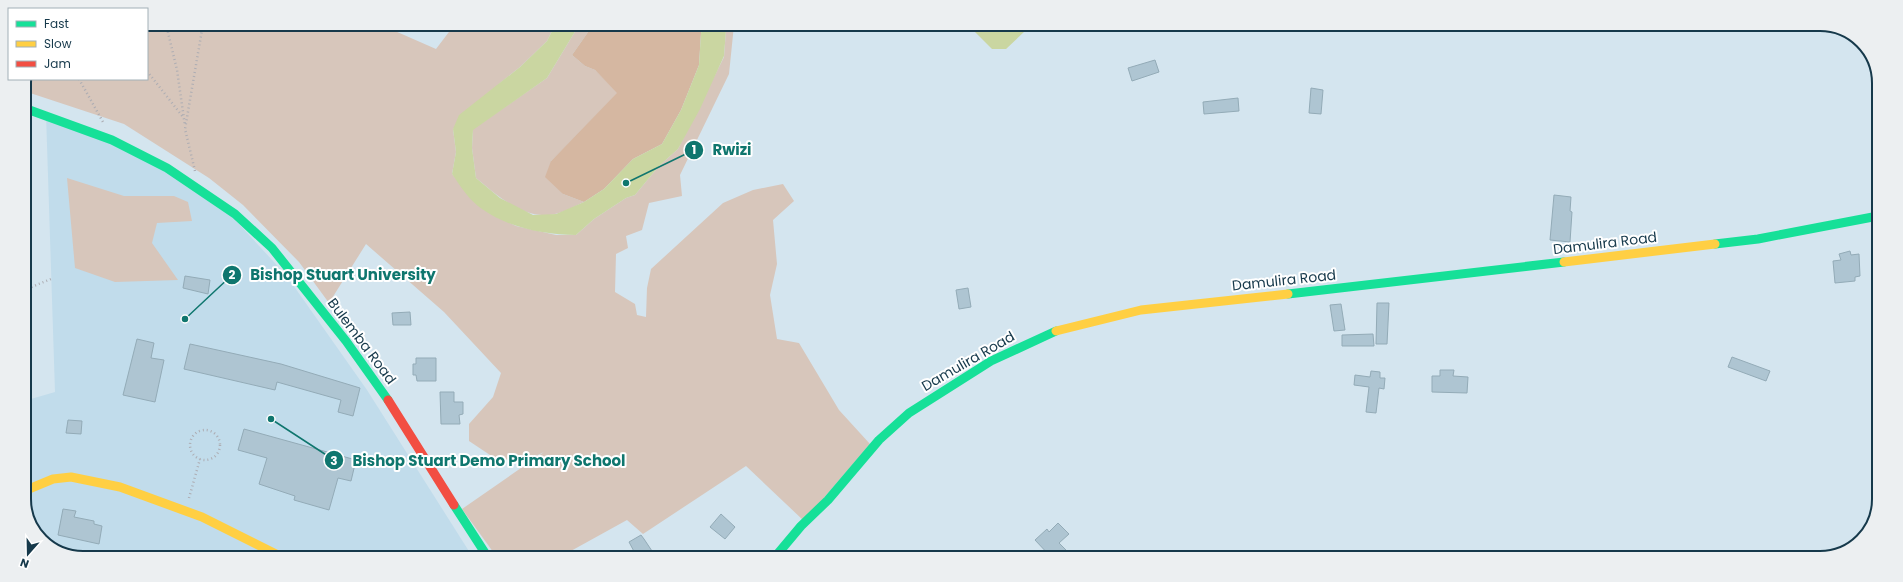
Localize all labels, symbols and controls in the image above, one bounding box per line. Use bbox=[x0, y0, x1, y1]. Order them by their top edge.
legend bbox=[8, 8, 148, 80]
text: Fast bbox=[44, 15, 69, 32]
text: Slow bbox=[44, 35, 72, 52]
text: Jam bbox=[44, 55, 71, 72]
callout: Rwizi bbox=[684, 136, 759, 163]
text: Rwizi bbox=[712, 139, 752, 160]
text: 1 bbox=[692, 141, 696, 158]
street label: Damulira Road bbox=[1552, 227, 1658, 259]
callout: Bishop Stuart University bbox=[222, 261, 443, 288]
text: Bishop Stuart University bbox=[250, 264, 436, 285]
street label: Damulira Road bbox=[1231, 265, 1337, 295]
text: 2 bbox=[229, 266, 236, 283]
street label: Bulemba Road bbox=[323, 294, 401, 388]
street label: Damulira Road bbox=[918, 326, 1018, 396]
callout: Bishop Stuart Demo Primary School bbox=[324, 447, 633, 474]
text: Bishop Stuart Demo Primary School bbox=[352, 450, 626, 471]
text: 3 bbox=[330, 452, 338, 469]
north arrow bbox=[8, 534, 48, 574]
text: N bbox=[18, 554, 31, 572]

